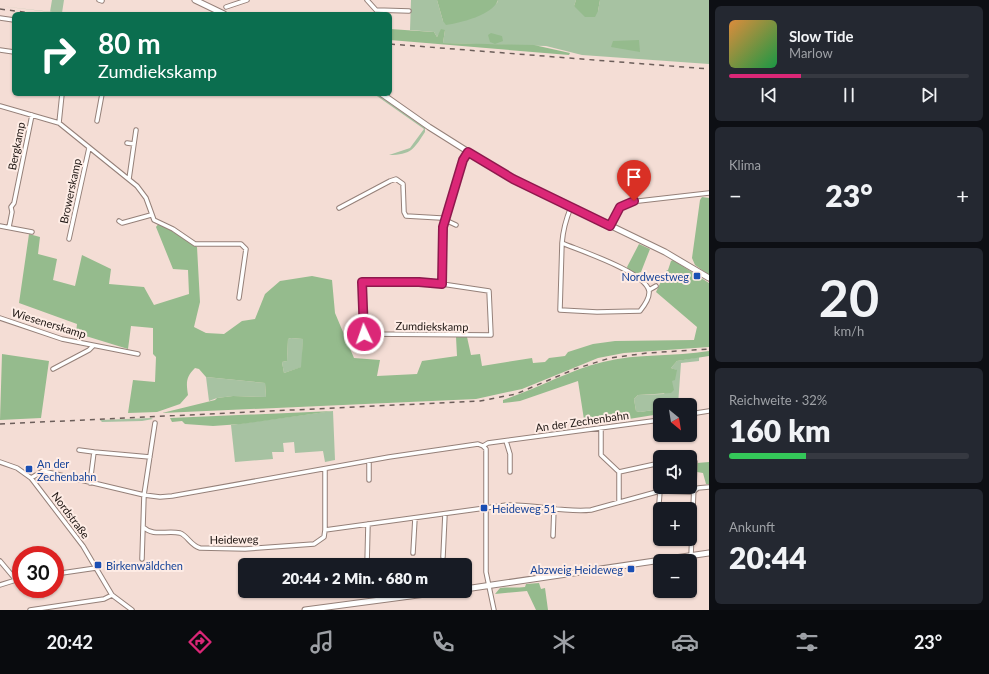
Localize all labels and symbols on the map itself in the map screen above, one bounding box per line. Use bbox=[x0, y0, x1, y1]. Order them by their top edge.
street label: Bergkamp bbox=[5, 121, 27, 171]
street label: Browerskamp bbox=[57, 157, 83, 225]
pin bbox=[617, 160, 651, 201]
place label: Nordwestweg bbox=[621, 270, 689, 283]
marker: Nordwestweg bbox=[692, 271, 702, 281]
street label: Wiesenerskamp bbox=[10, 305, 88, 341]
position arrow bbox=[343, 313, 385, 355]
street label: Zumdiekskamp bbox=[396, 319, 468, 333]
north arrow bbox=[653, 398, 697, 442]
street label: An der Zechenbahn bbox=[534, 408, 630, 434]
place label: An der Zechenbahn bbox=[37, 457, 96, 483]
marker: An der Zechenbahn bbox=[24, 464, 34, 474]
street label: Nordstraße bbox=[49, 489, 93, 541]
place label: Heideweg 51 bbox=[492, 502, 556, 515]
marker: Heideweg 51 bbox=[479, 503, 489, 513]
street label: Heideweg bbox=[210, 532, 259, 546]
speed limit sign: 30 bbox=[12, 546, 64, 598]
place label: Birkenwäldchen bbox=[106, 559, 183, 572]
marker: Birkenwäldchen bbox=[93, 560, 103, 570]
place label: Abzweig Heideweg bbox=[530, 563, 623, 576]
marker: Abzweig Heideweg bbox=[626, 564, 636, 574]

